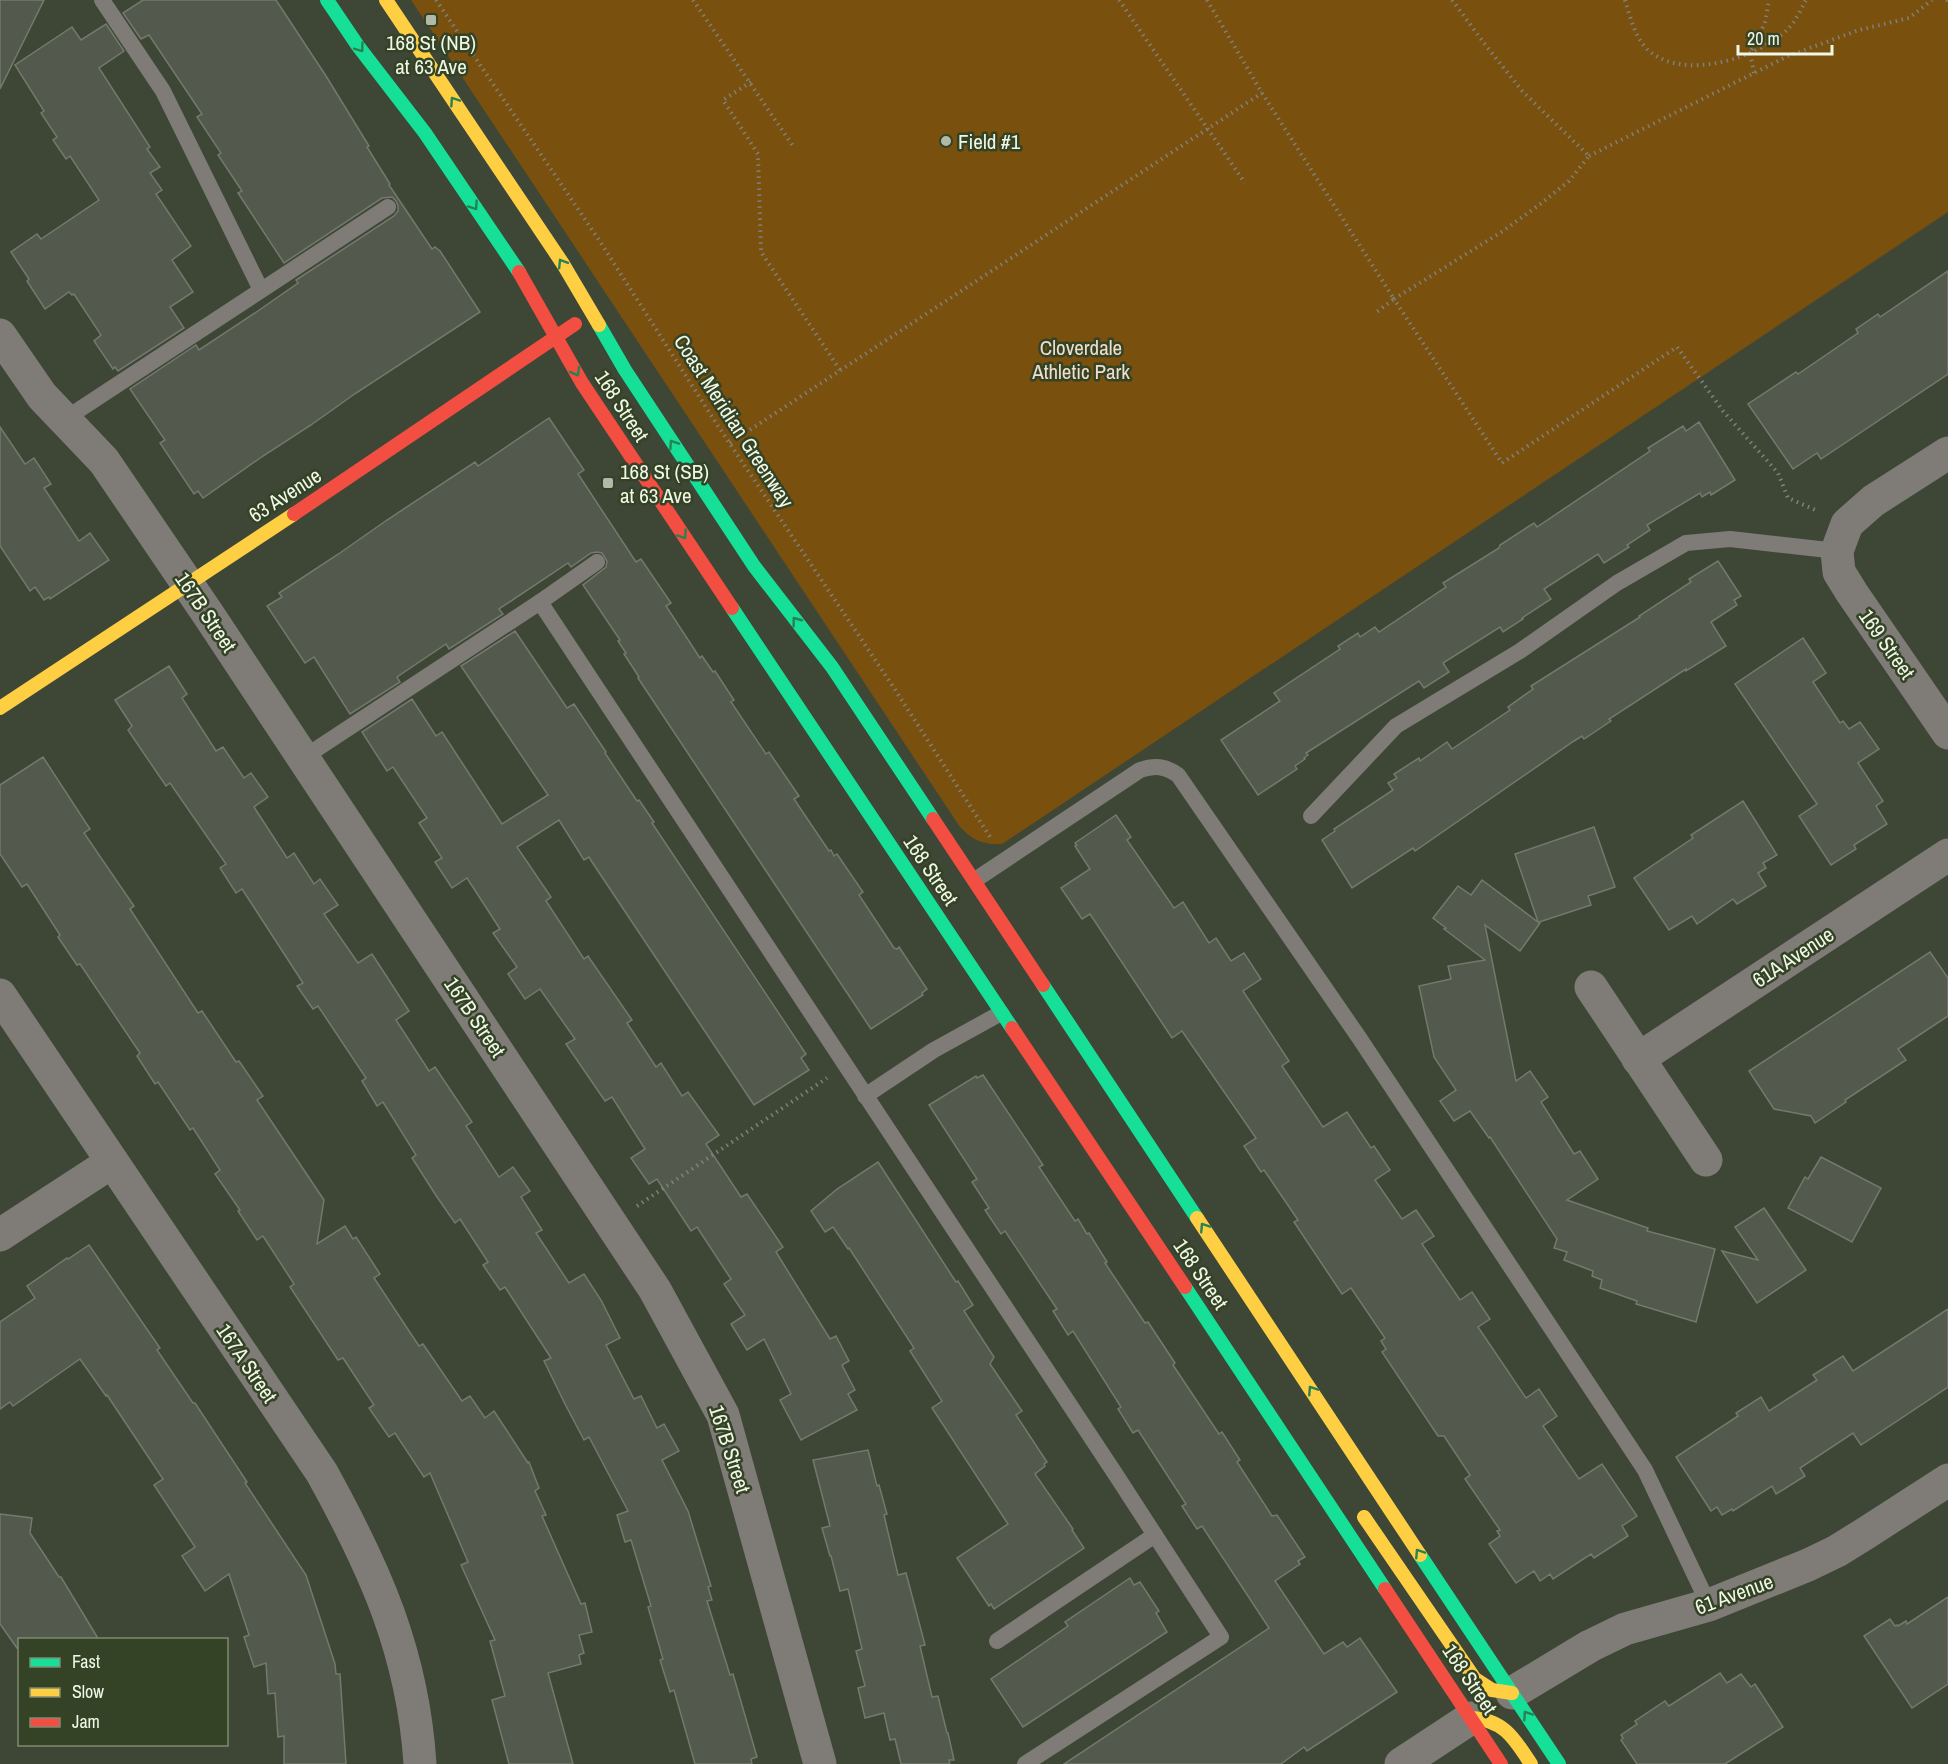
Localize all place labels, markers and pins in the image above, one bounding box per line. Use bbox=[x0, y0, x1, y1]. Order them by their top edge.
marker: 168 St (NB) at 63 Ave bbox=[424, 13, 438, 27]
place label: 168 St (NB) at 63 Ave bbox=[386, 28, 476, 81]
place label: Field #1 bbox=[958, 127, 1021, 156]
marker: Field #1 bbox=[939, 134, 953, 148]
place label: 168 St (SB) at 63 Ave bbox=[620, 457, 709, 510]
marker: 168 St (SB) at 63 Ave bbox=[601, 476, 615, 490]

